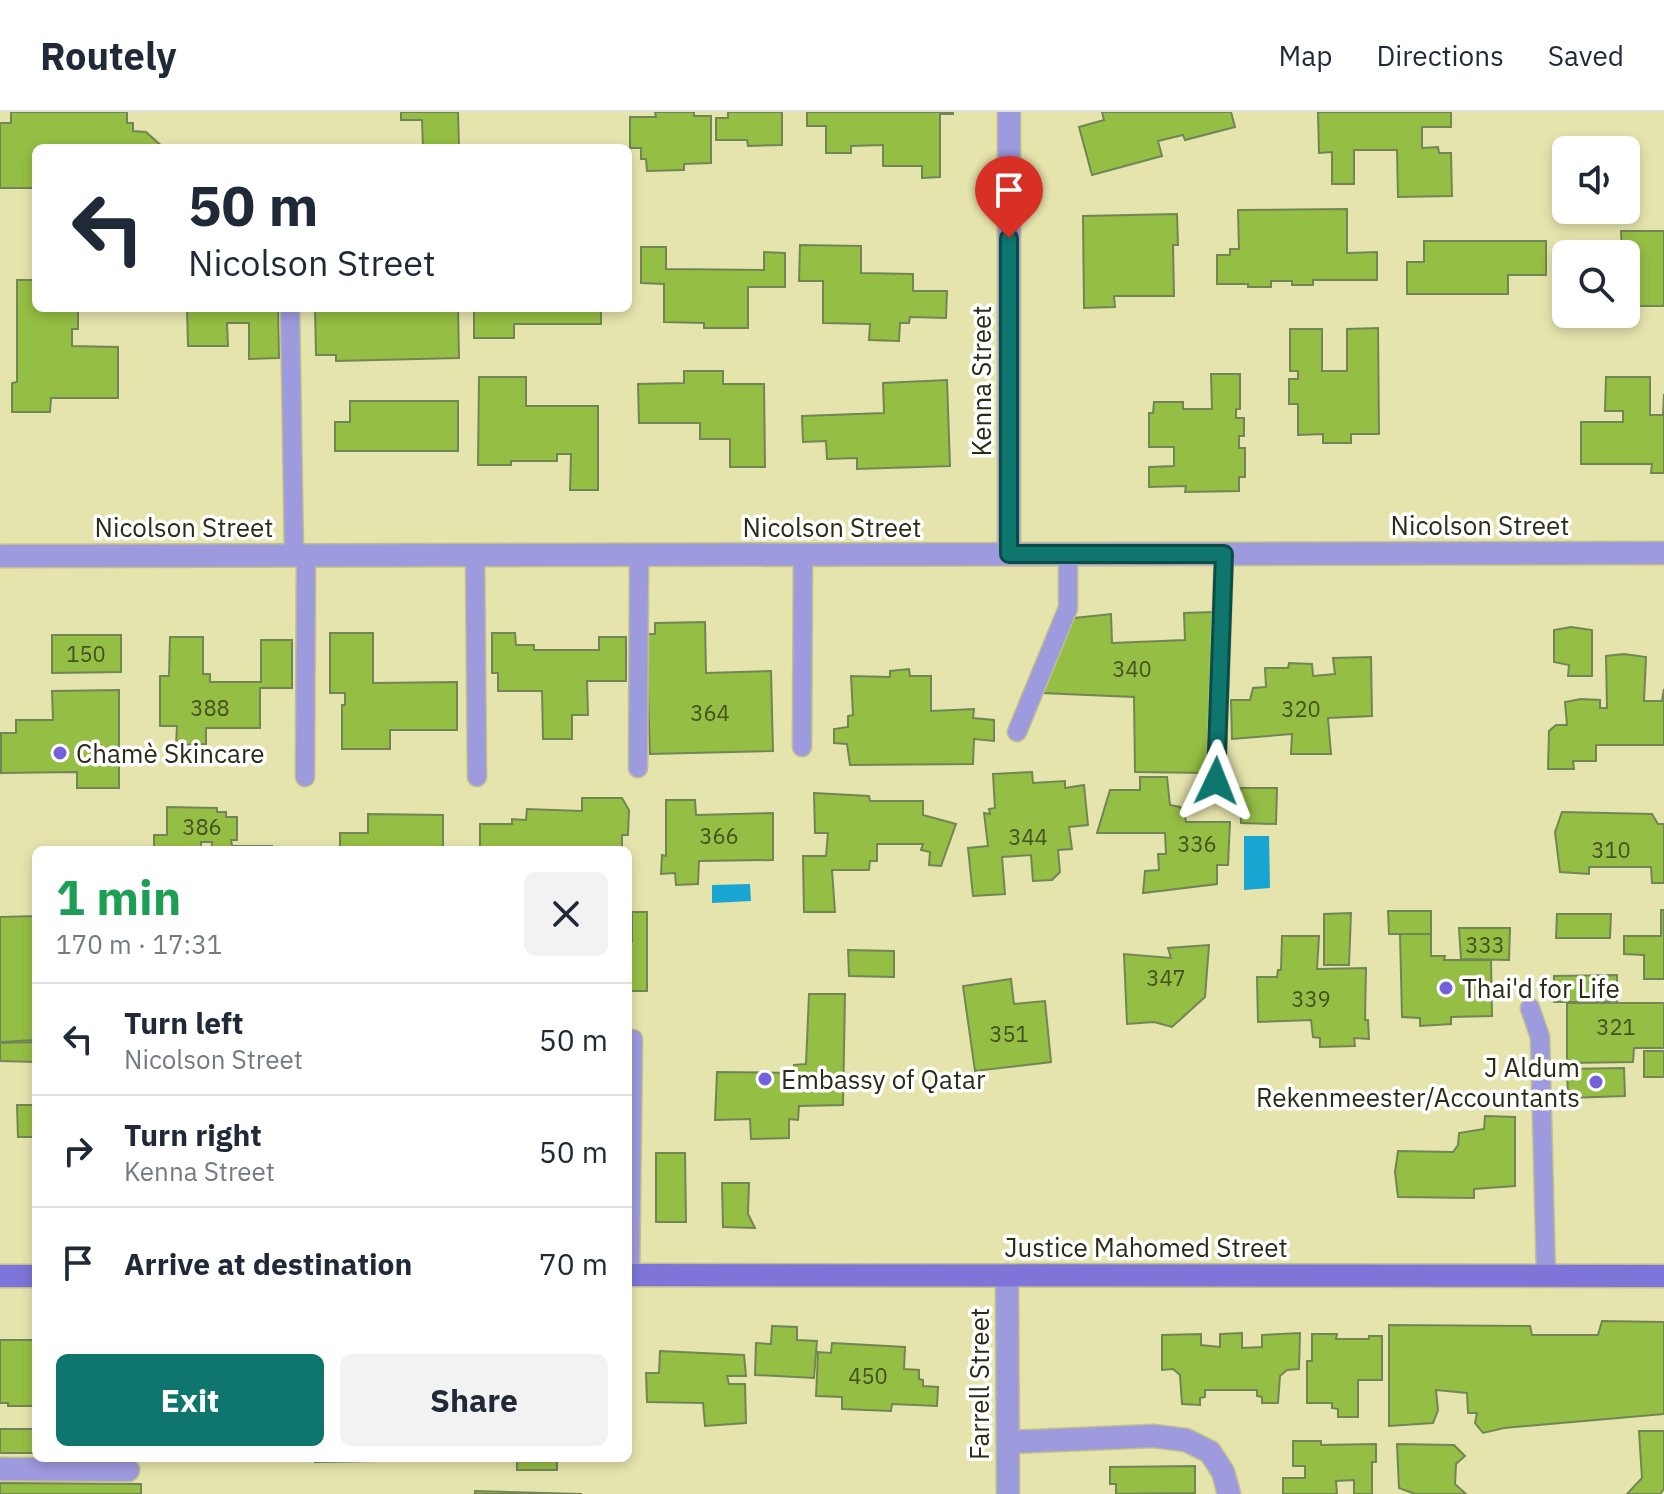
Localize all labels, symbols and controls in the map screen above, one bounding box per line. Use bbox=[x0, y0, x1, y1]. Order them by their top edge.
text: Routely bbox=[40, 31, 176, 80]
text: Map bbox=[1278, 37, 1332, 74]
text: Directions bbox=[1376, 37, 1504, 74]
text: Saved bbox=[1548, 37, 1624, 74]
map controls bbox=[1552, 136, 1640, 328]
button: sound bbox=[1552, 136, 1640, 224]
pin bbox=[975, 156, 1043, 238]
icon: arrive bbox=[987, 168, 1031, 212]
text: 50 m bbox=[188, 169, 318, 241]
icon: left bbox=[56, 176, 160, 280]
text: Nicolson Street bbox=[188, 239, 436, 286]
button: search bbox=[1552, 240, 1640, 328]
street label: Kenna Street bbox=[964, 306, 998, 456]
street label: Nicolson Street bbox=[1391, 508, 1569, 542]
street label: Nicolson Street bbox=[95, 510, 273, 544]
street label: Nicolson Street bbox=[743, 510, 921, 544]
house number: 150 bbox=[66, 639, 106, 668]
house number: 340 bbox=[1112, 654, 1152, 683]
house number: 388 bbox=[190, 693, 230, 722]
house number: 320 bbox=[1281, 694, 1321, 723]
house number: 364 bbox=[690, 698, 730, 727]
place label: Chamè Skincare bbox=[76, 736, 265, 770]
position arrow bbox=[1174, 739, 1258, 823]
marker: Chamè Skincare bbox=[51, 744, 69, 762]
house number: 386 bbox=[182, 812, 222, 841]
house number: 366 bbox=[699, 821, 739, 850]
house number: 344 bbox=[1008, 822, 1048, 851]
house number: 336 bbox=[1177, 829, 1217, 858]
house number: 310 bbox=[1591, 835, 1631, 864]
text: 1 min bbox=[56, 866, 181, 928]
button: close bbox=[524, 872, 608, 956]
text: 170 m · 17:31 bbox=[56, 927, 222, 961]
house number: 333 bbox=[1465, 930, 1505, 959]
house number: 347 bbox=[1146, 963, 1186, 992]
place label: Thai'd for Life bbox=[1462, 971, 1620, 1005]
marker: Thai'd for Life bbox=[1437, 979, 1455, 997]
house number: 339 bbox=[1291, 984, 1331, 1013]
text: Turn left bbox=[124, 1003, 243, 1042]
house number: 321 bbox=[1596, 1012, 1636, 1041]
icon: left bbox=[56, 1017, 100, 1061]
house number: 351 bbox=[989, 1019, 1029, 1048]
text: 50 m bbox=[539, 1020, 608, 1059]
text: Nicolson Street bbox=[124, 1042, 303, 1076]
place label: J Aldum Rekenmeester/Accountants bbox=[1256, 1050, 1580, 1114]
place label: Embassy of Qatar bbox=[781, 1062, 986, 1096]
marker: Embassy of Qatar bbox=[756, 1070, 774, 1088]
marker: J Aldum Rekenmeester/Accountants bbox=[1587, 1073, 1605, 1091]
text: Turn right bbox=[124, 1115, 262, 1154]
icon: right bbox=[56, 1129, 100, 1173]
text: 50 m bbox=[539, 1132, 608, 1171]
text: Kenna Street bbox=[124, 1154, 275, 1188]
street label: Justice Mahomed Street bbox=[1004, 1230, 1288, 1264]
icon: arrive bbox=[56, 1241, 100, 1285]
text: Arrive at destination bbox=[124, 1244, 412, 1283]
text: 70 m bbox=[539, 1244, 608, 1283]
street label: Farrell Street bbox=[962, 1308, 996, 1460]
button: Exit bbox=[56, 1354, 324, 1446]
button: Share bbox=[340, 1354, 608, 1446]
house number: 450 bbox=[848, 1361, 888, 1390]

